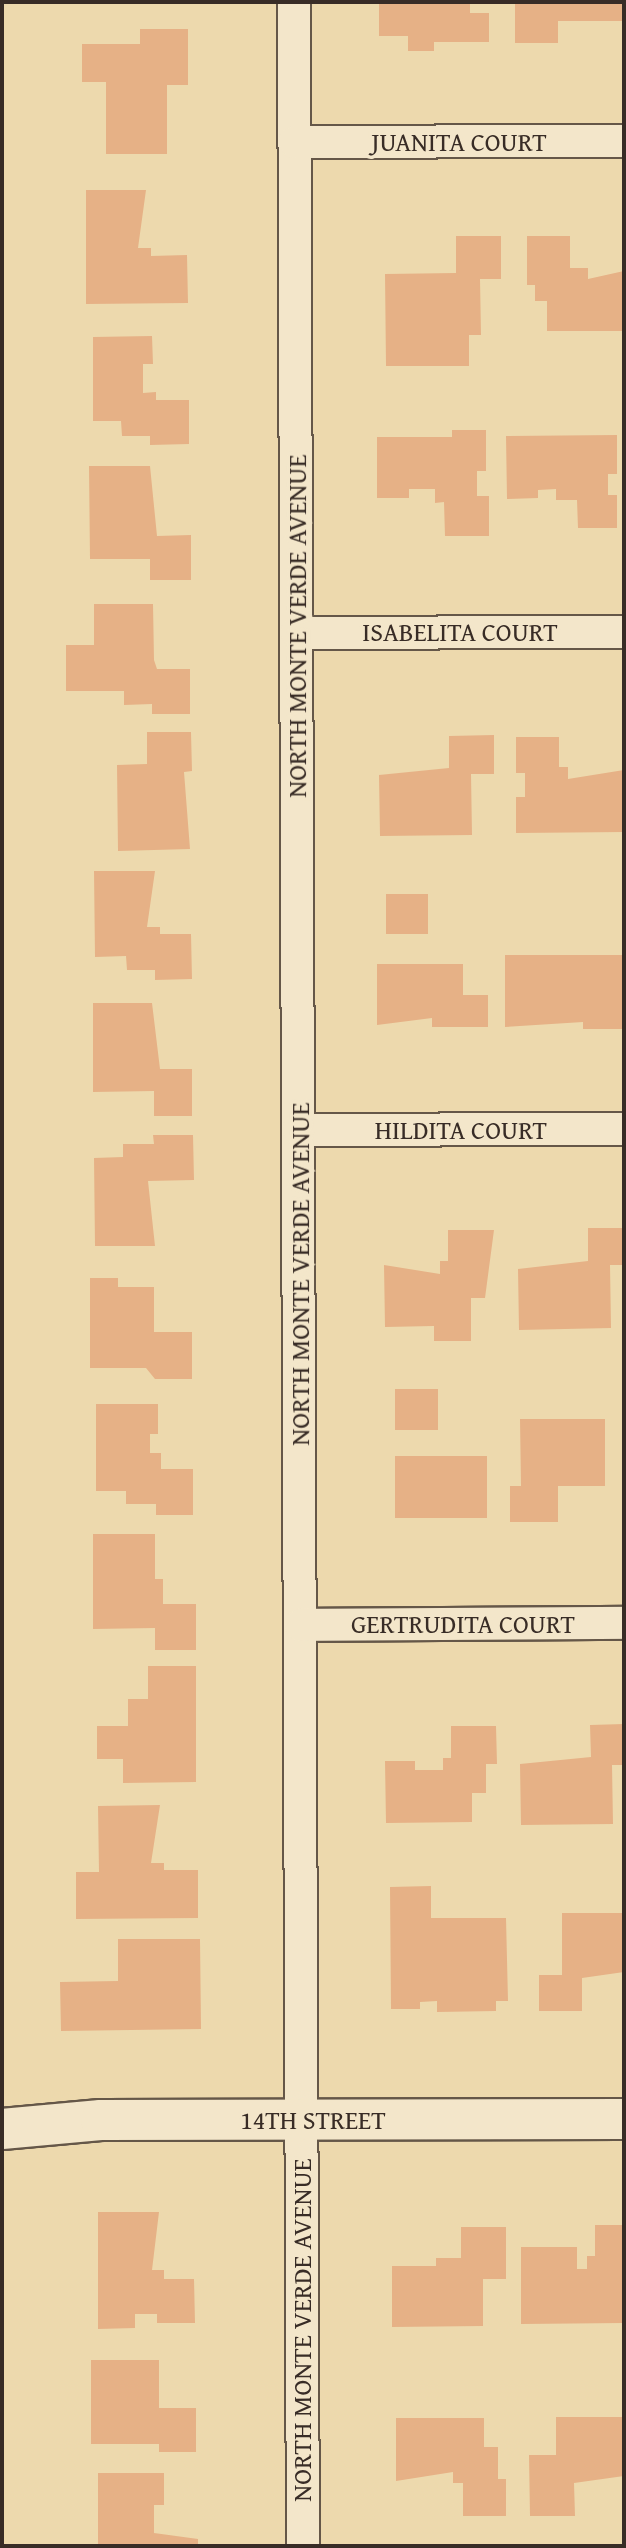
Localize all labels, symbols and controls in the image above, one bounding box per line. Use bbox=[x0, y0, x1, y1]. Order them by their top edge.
street label: JUANITA COURT bbox=[371, 126, 547, 158]
street label: NORTH MONTE VERDE AVENUE bbox=[281, 454, 313, 798]
street label: ISABELITA COURT bbox=[362, 616, 558, 648]
street label: NORTH MONTE VERDE AVENUE bbox=[284, 1102, 316, 1446]
street label: HILDITA COURT bbox=[375, 1114, 547, 1146]
street label: GERTRUDITA COURT bbox=[351, 1608, 575, 1640]
street label: 14TH STREET bbox=[240, 2104, 386, 2136]
street label: NORTH MONTE VERDE AVENUE bbox=[286, 2158, 318, 2502]

